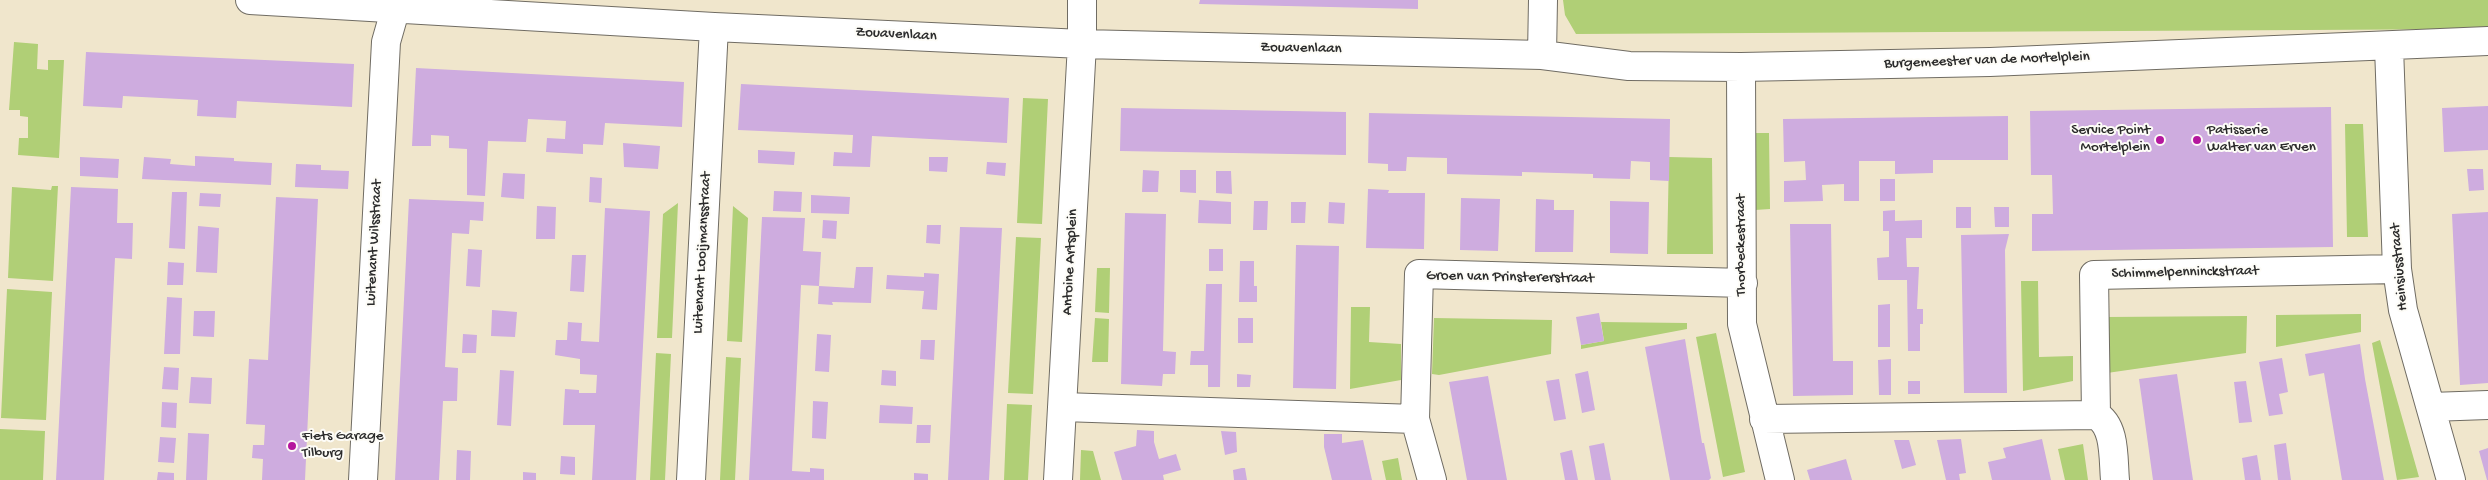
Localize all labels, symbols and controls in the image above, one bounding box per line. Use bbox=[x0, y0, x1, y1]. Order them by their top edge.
street label: Zouavenlaan bbox=[855, 24, 937, 46]
street label: Zouavenlaan bbox=[1260, 39, 1342, 59]
street label: Burgemeester van de Mortelplein bbox=[1884, 48, 2090, 74]
place label: Service Point Mortelplein bbox=[2071, 122, 2150, 157]
place label: Patisserie Walter van Erven bbox=[2207, 122, 2316, 157]
marker: Service Point Mortelplein bbox=[2154, 134, 2166, 146]
marker: Patisserie Walter van Erven bbox=[2191, 134, 2203, 146]
street label: Luitenant Looijmansstraat bbox=[690, 172, 716, 334]
street label: Luitenant Wilsstraat bbox=[363, 179, 387, 307]
street label: Thorbeckestraat bbox=[1733, 194, 1751, 296]
street label: Antoine Artsplein bbox=[1059, 209, 1083, 315]
street label: Heinsiusstraat bbox=[2387, 223, 2413, 311]
street label: Schimmelpenninckstraat bbox=[2111, 263, 2259, 283]
street label: Groen van Prinstererstraat bbox=[1426, 268, 1594, 288]
place label: Fiets Garage Tilburg bbox=[302, 428, 384, 463]
marker: Fiets Garage Tilburg bbox=[286, 440, 298, 452]

